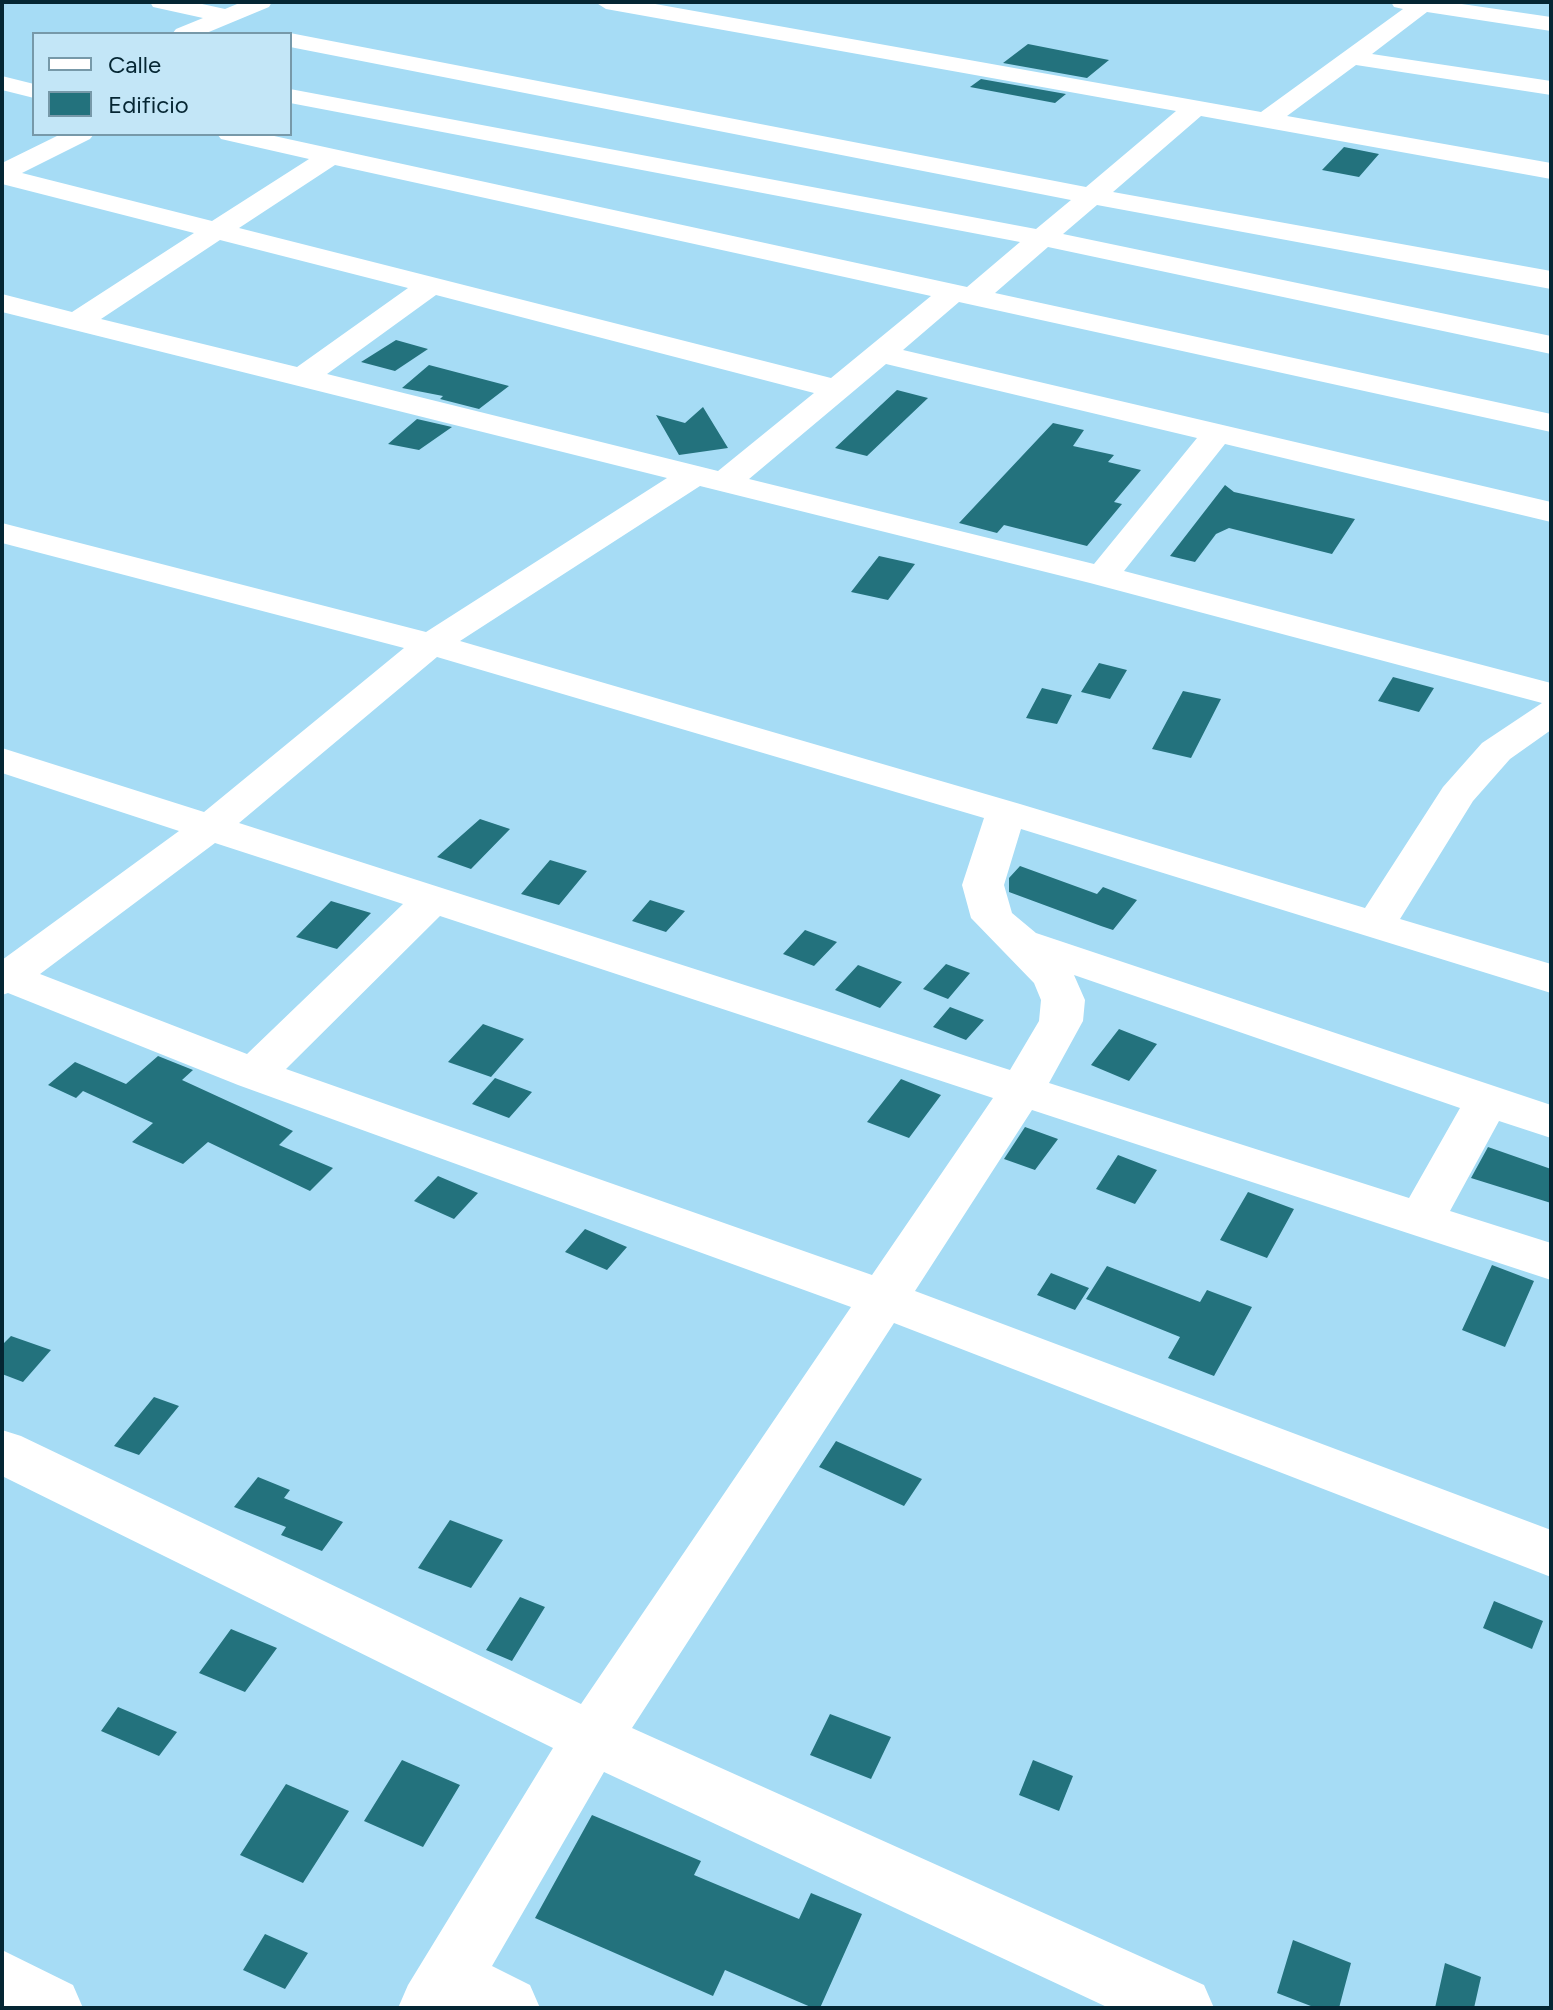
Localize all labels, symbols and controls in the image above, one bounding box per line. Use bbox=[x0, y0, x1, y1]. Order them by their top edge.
legend bbox=[32, 32, 292, 136]
text: Calle bbox=[108, 50, 161, 79]
text: Edificio bbox=[108, 90, 189, 119]

